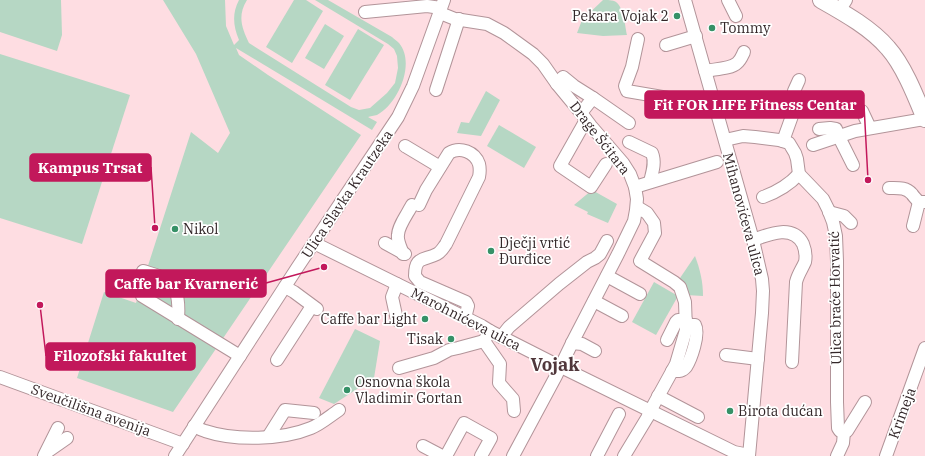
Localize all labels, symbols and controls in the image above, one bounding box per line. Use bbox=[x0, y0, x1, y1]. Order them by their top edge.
place label: Pekara Vojak 2 bbox=[572, 7, 669, 25]
marker: Pekara Vojak 2 bbox=[672, 11, 682, 21]
place label: Tommy bbox=[720, 19, 771, 37]
marker: Tommy bbox=[707, 23, 717, 33]
callout: Fit FOR LIFE Fitness Centar bbox=[645, 91, 864, 118]
text: Fit FOR LIFE Fitness Centar bbox=[653, 95, 857, 114]
street label: Drage Šćitara bbox=[566, 97, 635, 179]
street label: Ulica Slavka Krautzeka bbox=[297, 126, 397, 262]
street label: Mihanovićeva ulica bbox=[719, 151, 769, 278]
callout: Kampus Trsat bbox=[30, 154, 151, 181]
text: Kampus Trsat bbox=[38, 158, 143, 177]
place label: Nikol bbox=[183, 220, 218, 238]
marker: Nikol bbox=[170, 224, 180, 234]
street label: Ulica braće Horvatić bbox=[825, 231, 845, 365]
place label: Dječji vrtić Đurđice bbox=[499, 234, 570, 268]
marker: Dječji vrtić Đurđice bbox=[486, 246, 496, 256]
callout: Caffe bar Kvarnerić bbox=[106, 270, 266, 297]
text: Caffe bar Kvarnerić bbox=[114, 274, 258, 293]
street label: Marohnićeva ulica bbox=[408, 284, 524, 355]
place label: Caffe bar Light bbox=[321, 310, 417, 328]
marker: Caffe bar Light bbox=[420, 314, 430, 324]
place label: Tisak bbox=[407, 330, 444, 348]
marker: Tisak bbox=[446, 334, 456, 344]
callout: Filozofski fakultet bbox=[46, 343, 195, 370]
text: Filozofski fakultet bbox=[54, 346, 187, 365]
district label: Vojak bbox=[531, 353, 580, 376]
place label: Osnovna škola Vladimir Gortan bbox=[355, 373, 462, 407]
street label: Sveučilišna avenija bbox=[29, 380, 154, 440]
marker: Osnovna škola Vladimir Gortan bbox=[342, 385, 352, 395]
street label: Krimeja bbox=[884, 385, 920, 441]
place label: Birota dućan bbox=[738, 402, 823, 420]
marker: Birota dućan bbox=[725, 406, 735, 416]

